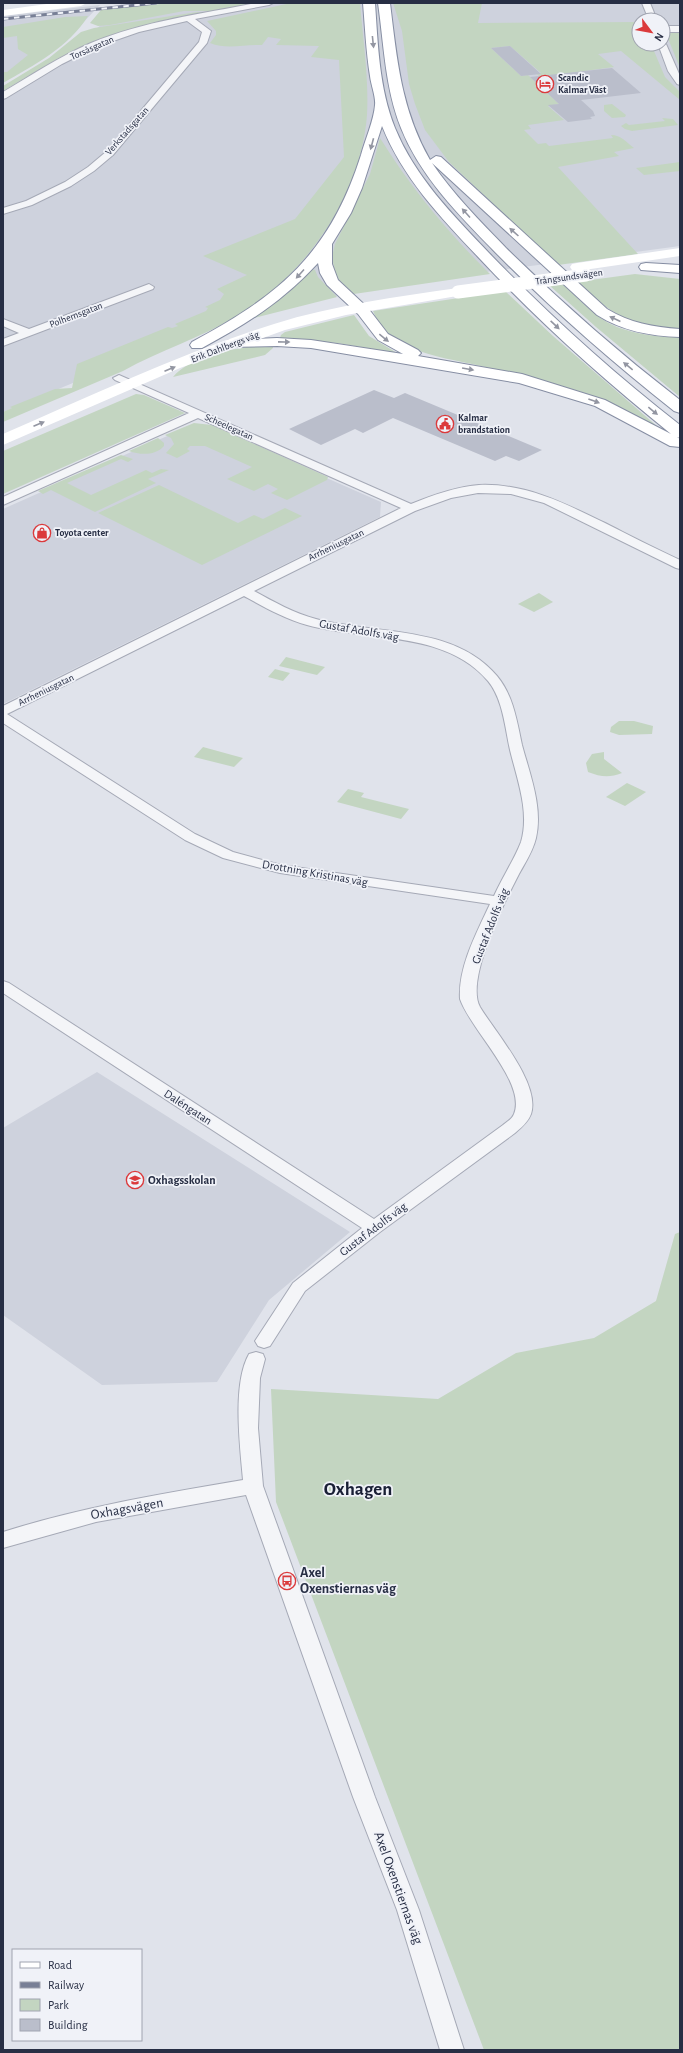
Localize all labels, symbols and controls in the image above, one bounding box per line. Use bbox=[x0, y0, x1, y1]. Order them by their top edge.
north arrow bbox=[631, 12, 671, 52]
text: N bbox=[652, 31, 666, 43]
street label: Torsåsgatan bbox=[69, 34, 115, 62]
one-way arrow bbox=[369, 36, 376, 48]
place label: Scandic Kalmar Väst bbox=[558, 73, 607, 95]
hotel icon: Scandic Kalmar Väst bbox=[535, 74, 555, 94]
street label: Verkstadsgatan bbox=[103, 105, 151, 157]
one-way arrow bbox=[369, 139, 375, 151]
one-way arrow bbox=[462, 209, 471, 218]
one-way arrow bbox=[509, 228, 519, 237]
street label: Trångsundsvägen bbox=[535, 267, 603, 287]
one-way arrow bbox=[296, 269, 305, 279]
street label: Polhemsgatan bbox=[48, 300, 104, 330]
one-way arrow bbox=[609, 316, 621, 322]
one-way arrow bbox=[550, 321, 560, 330]
street label: Erik Dahlbergs väg bbox=[190, 329, 261, 365]
one-way arrow bbox=[379, 333, 389, 342]
one-way arrow bbox=[278, 339, 291, 345]
one-way arrow bbox=[622, 362, 633, 371]
one-way arrow bbox=[164, 365, 176, 371]
one-way arrow bbox=[462, 366, 475, 372]
one-way arrow bbox=[589, 398, 601, 404]
one-way arrow bbox=[647, 406, 658, 415]
street label: Scheelegatan bbox=[203, 412, 255, 442]
place label: Kalmar brandstation bbox=[458, 413, 510, 435]
public building icon: Kalmar brandstation bbox=[435, 414, 455, 434]
one-way arrow bbox=[33, 421, 45, 427]
shop icon: Toyota center bbox=[32, 523, 52, 543]
street label: Arrheniusgatan bbox=[307, 527, 365, 563]
place label: Toyota center bbox=[55, 528, 109, 538]
street label: Gustaf Adolfs väg bbox=[318, 617, 400, 643]
street label: Arrheniusgatan bbox=[17, 672, 75, 708]
street label: Drottning Kristinas väg bbox=[261, 858, 369, 888]
street label: Gustaf Adolfs väg bbox=[469, 886, 511, 966]
street label: Daléngatan bbox=[162, 1087, 214, 1127]
school or university icon: Oxhagsskolan bbox=[125, 1170, 145, 1190]
place label: Oxhagsskolan bbox=[148, 1174, 216, 1186]
street label: Gustaf Adolfs väg bbox=[337, 1200, 409, 1258]
district label: Oxhagen bbox=[324, 1480, 392, 1499]
street label: Oxhagsvägen bbox=[90, 1496, 164, 1522]
place label: Axel Oxenstiernas väg bbox=[300, 1566, 397, 1596]
bus stop icon: Axel Oxenstiernas väg bbox=[277, 1571, 297, 1591]
street label: Axel Oxenstiernas väg bbox=[371, 1830, 425, 1946]
legend bbox=[12, 1949, 142, 2041]
text: Road bbox=[48, 1959, 72, 1971]
text: Railway bbox=[48, 1979, 84, 1992]
text: Park bbox=[48, 1999, 69, 2011]
text: Building bbox=[48, 2019, 88, 2031]

